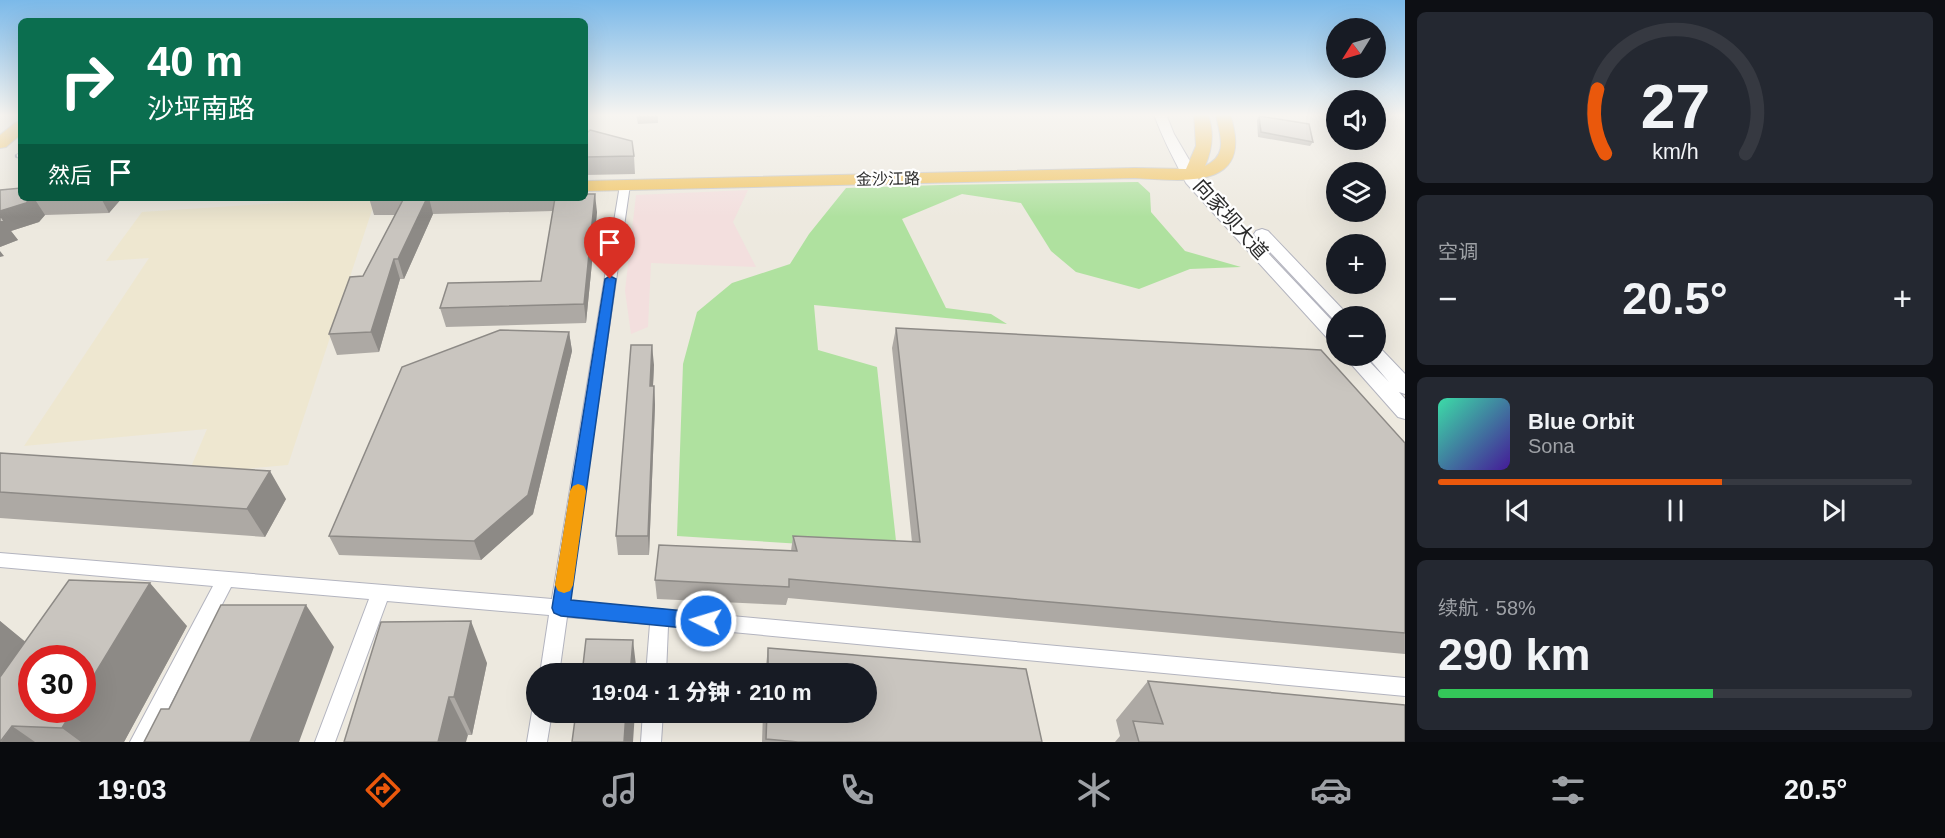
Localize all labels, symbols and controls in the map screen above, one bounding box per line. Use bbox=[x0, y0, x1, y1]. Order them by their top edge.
north arrow bbox=[1326, 18, 1386, 78]
map controls bbox=[1326, 18, 1386, 366]
text: 40 m bbox=[147, 38, 243, 85]
icon: right bbox=[48, 42, 126, 120]
text: 27 bbox=[1640, 72, 1710, 141]
button: sound bbox=[1326, 90, 1386, 150]
text: 沙坪南路 bbox=[147, 94, 255, 124]
text: km/h bbox=[1652, 141, 1698, 165]
icon: arrive bbox=[104, 156, 137, 189]
button: layers bbox=[1326, 162, 1386, 222]
text: 然后 bbox=[48, 163, 92, 188]
street label: 金沙江路 bbox=[856, 170, 920, 188]
street label: 向家坝大道 bbox=[1189, 174, 1273, 264]
pin bbox=[584, 217, 635, 279]
icon: arrive bbox=[593, 226, 626, 259]
button: + bbox=[1326, 234, 1386, 294]
text: 空调 bbox=[1438, 241, 1478, 263]
text: 20.5° bbox=[1622, 273, 1728, 324]
text: − bbox=[1438, 280, 1457, 317]
text: + bbox=[1893, 280, 1912, 317]
button: − bbox=[1326, 306, 1386, 366]
text: Blue Orbit bbox=[1528, 409, 1634, 434]
text: Sona bbox=[1528, 435, 1575, 457]
icon: previous bbox=[1501, 494, 1534, 527]
icon: pause bbox=[1659, 494, 1692, 527]
icon: next bbox=[1817, 494, 1850, 527]
position arrow bbox=[674, 589, 738, 653]
text: 续航 · 58% bbox=[1438, 597, 1536, 619]
text: 290 km bbox=[1438, 629, 1591, 680]
speed limit sign: 30 bbox=[18, 645, 96, 723]
text: 19:04 · 1 分钟 · 210 m bbox=[591, 680, 812, 705]
icon: directions bbox=[362, 769, 404, 811]
icon: music bbox=[599, 769, 641, 811]
icon: phone bbox=[836, 769, 878, 811]
icon: climate bbox=[1073, 769, 1115, 811]
icon: car bbox=[1310, 769, 1352, 811]
icon: filters bbox=[1547, 769, 1589, 811]
text: 19:03 bbox=[98, 775, 167, 805]
text: 20.5° bbox=[1784, 775, 1847, 805]

